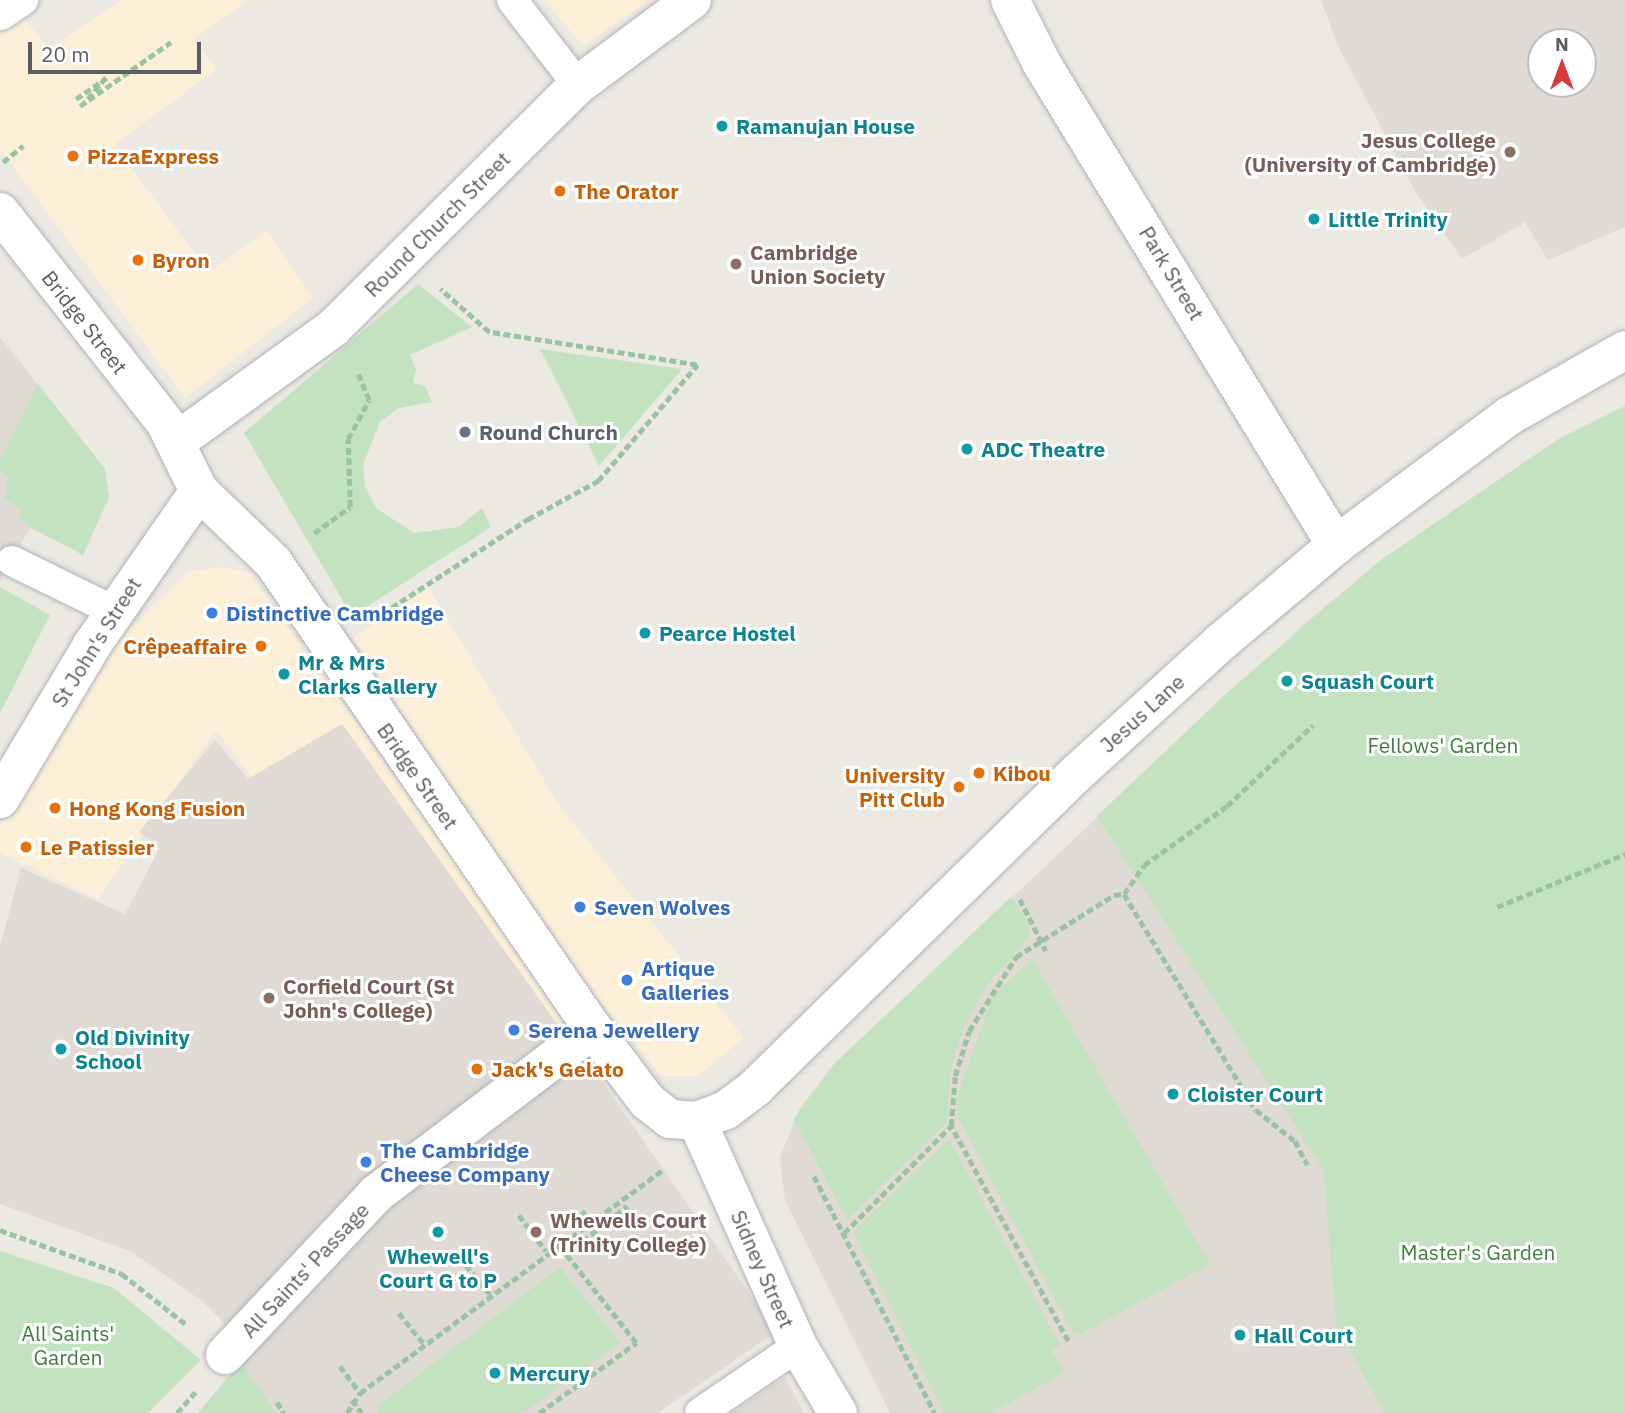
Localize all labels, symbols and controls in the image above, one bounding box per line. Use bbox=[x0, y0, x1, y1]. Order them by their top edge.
scale bar bbox=[32, 28, 205, 72]
north arrow bbox=[1527, 28, 1597, 98]
text: N bbox=[1555, 32, 1569, 56]
text: 20 m bbox=[41, 40, 90, 68]
place label: Ramanujan House bbox=[736, 113, 915, 139]
marker: Ramanujan House bbox=[714, 118, 730, 134]
place label: Jesus College (University of Cambridge) bbox=[1245, 127, 1496, 177]
place label: PizzaExpress bbox=[87, 143, 219, 169]
marker: Jesus College (University of Cambridge) bbox=[1502, 144, 1518, 160]
street label: Round Church Street bbox=[359, 146, 515, 302]
marker: PizzaExpress bbox=[65, 148, 81, 164]
place label: The Orator bbox=[574, 178, 679, 204]
marker: The Orator bbox=[552, 183, 568, 199]
place label: Little Trinity bbox=[1328, 206, 1448, 232]
marker: Little Trinity bbox=[1306, 211, 1322, 227]
street label: Park Street bbox=[1134, 221, 1210, 325]
place label: Cambridge Union Society bbox=[750, 239, 885, 289]
place label: Byron bbox=[152, 247, 210, 273]
marker: Byron bbox=[130, 252, 146, 268]
marker: Cambridge Union Society bbox=[728, 256, 744, 272]
street label: Bridge Street bbox=[37, 265, 133, 379]
place label: Round Church bbox=[479, 419, 618, 445]
marker: Round Church bbox=[457, 424, 473, 440]
place label: ADC Theatre bbox=[981, 436, 1105, 462]
marker: ADC Theatre bbox=[959, 441, 975, 457]
street label: St John's Street bbox=[46, 572, 146, 712]
place label: Distinctive Cambridge bbox=[226, 600, 444, 626]
marker: Distinctive Cambridge bbox=[204, 605, 220, 621]
place label: Pearce Hostel bbox=[659, 620, 796, 646]
marker: Pearce Hostel bbox=[637, 625, 653, 641]
place label: Crêpeaffaire bbox=[123, 633, 247, 659]
marker: Crêpeaffaire bbox=[253, 638, 269, 654]
place label: Mr & Mrs Clarks Gallery bbox=[298, 649, 437, 699]
marker: Mr & Mrs Clarks Gallery bbox=[276, 666, 292, 682]
place label: Squash Court bbox=[1301, 668, 1434, 694]
street label: Jesus Lane bbox=[1095, 669, 1189, 757]
marker: Squash Court bbox=[1279, 673, 1295, 689]
street label: Bridge Street bbox=[372, 718, 464, 834]
park label: Fellows' Garden bbox=[1368, 732, 1518, 758]
place label: Kibou bbox=[993, 760, 1051, 786]
place label: University Pitt Club bbox=[845, 762, 945, 812]
marker: Kibou bbox=[971, 765, 987, 781]
marker: University Pitt Club bbox=[951, 779, 967, 795]
place label: Hong Kong Fusion bbox=[69, 795, 245, 821]
marker: Hong Kong Fusion bbox=[47, 800, 63, 816]
place label: Le Patissier bbox=[40, 834, 154, 860]
marker: Le Patissier bbox=[18, 839, 34, 855]
place label: Seven Wolves bbox=[594, 894, 731, 920]
marker: Seven Wolves bbox=[572, 899, 588, 915]
place label: Artique Galleries bbox=[641, 955, 729, 1005]
marker: Artique Galleries bbox=[619, 972, 635, 988]
place label: Corfield Court (St John's College) bbox=[283, 973, 454, 1023]
marker: Corfield Court (St John's College) bbox=[261, 990, 277, 1006]
place label: Serena Jewellery bbox=[528, 1017, 699, 1043]
marker: Serena Jewellery bbox=[506, 1022, 522, 1038]
place label: Old Divinity School bbox=[75, 1024, 190, 1074]
marker: Old Divinity School bbox=[53, 1041, 69, 1057]
place label: Jack's Gelato bbox=[491, 1056, 624, 1082]
marker: Jack's Gelato bbox=[469, 1061, 485, 1077]
place label: Cloister Court bbox=[1187, 1081, 1323, 1107]
marker: Cloister Court bbox=[1165, 1086, 1181, 1102]
place label: The Cambridge Cheese Company bbox=[380, 1137, 550, 1187]
marker: The Cambridge Cheese Company bbox=[358, 1154, 374, 1170]
street label: All Saints' Passage bbox=[236, 1197, 374, 1343]
street label: Sidney Street bbox=[726, 1206, 800, 1332]
place label: Whewells Court (Trinity College) bbox=[550, 1207, 707, 1257]
marker: Whewell's Court G to P bbox=[430, 1224, 446, 1240]
marker: Whewells Court (Trinity College) bbox=[528, 1224, 544, 1240]
park label: Master's Garden bbox=[1401, 1239, 1555, 1265]
place label: Whewell's Court G to P bbox=[379, 1243, 497, 1293]
park label: All Saints' Garden bbox=[22, 1320, 114, 1370]
place label: Hall Court bbox=[1254, 1322, 1353, 1348]
marker: Hall Court bbox=[1232, 1327, 1248, 1343]
place label: Mercury bbox=[509, 1360, 590, 1386]
marker: Mercury bbox=[487, 1365, 503, 1381]

